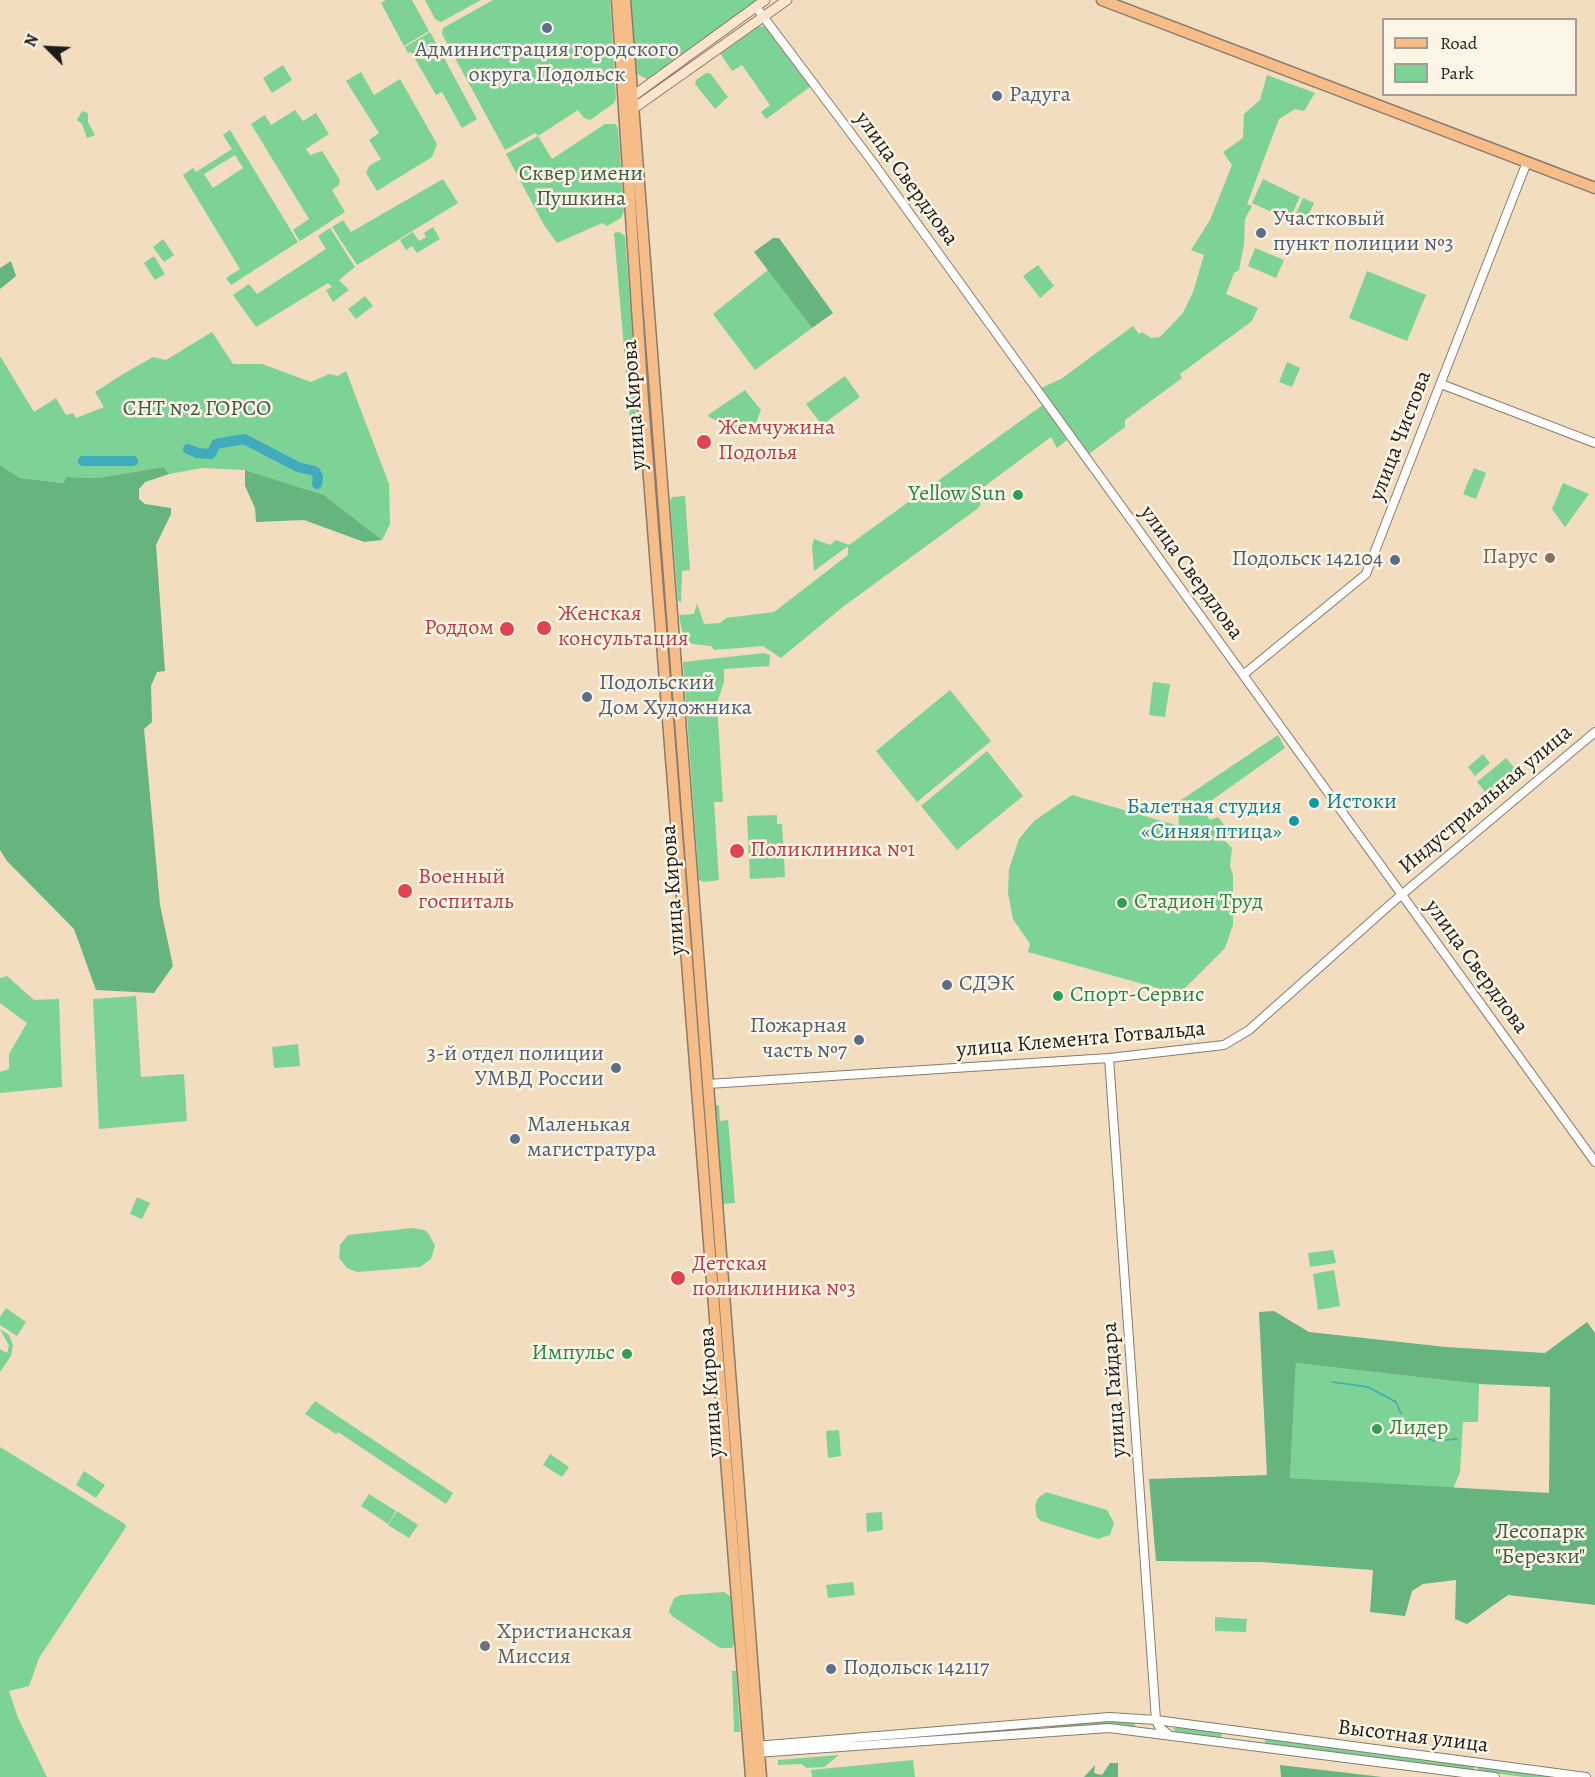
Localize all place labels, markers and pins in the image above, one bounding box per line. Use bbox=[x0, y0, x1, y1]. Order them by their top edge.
marker: Администрация городского округа Подольск bbox=[540, 21, 554, 35]
place label: Администрация городского округа Подольск bbox=[415, 38, 679, 90]
place label: Радуга bbox=[1009, 83, 1071, 109]
marker: Радуга bbox=[990, 89, 1004, 103]
place label: Участковый пункт полиции №3 bbox=[1273, 207, 1454, 258]
marker: Участковый пункт полиции №3 bbox=[1254, 226, 1268, 240]
place label: Жемчужина Подолья bbox=[718, 416, 835, 468]
marker: Жемчужина Подолья bbox=[695, 433, 713, 451]
place label: Yellow Sun bbox=[908, 482, 1006, 508]
marker: Yellow Sun bbox=[1011, 488, 1025, 502]
place label: Парус bbox=[1482, 545, 1538, 571]
place label: Подольск 142104 bbox=[1232, 547, 1383, 573]
marker: Парус bbox=[1543, 551, 1557, 565]
marker: Подольск 142104 bbox=[1388, 553, 1402, 567]
place label: Женская консультация bbox=[558, 602, 689, 654]
place label: Роддом bbox=[424, 616, 494, 642]
marker: Женская консультация bbox=[535, 619, 553, 637]
marker: Роддом bbox=[498, 620, 516, 638]
place label: Подольский Дом Художника bbox=[599, 671, 752, 722]
marker: Подольский Дом Художника bbox=[580, 690, 594, 704]
place label: Истоки bbox=[1326, 790, 1397, 816]
place label: Балетная студия «Синяя птица» bbox=[1127, 795, 1282, 846]
marker: Истоки bbox=[1307, 796, 1321, 810]
marker: Балетная студия «Синяя птица» bbox=[1287, 814, 1301, 828]
place label: Поликлиника №1 bbox=[750, 838, 915, 864]
marker: Поликлиника №1 bbox=[728, 842, 746, 860]
place label: Военный госпиталь bbox=[418, 865, 514, 916]
marker: Военный госпиталь bbox=[396, 882, 414, 900]
place label: Стадион Труд bbox=[1134, 890, 1263, 916]
marker: Стадион Труд bbox=[1115, 896, 1129, 910]
place label: СДЭК bbox=[959, 972, 1014, 998]
marker: СДЭК bbox=[940, 978, 954, 992]
place label: Спорт-Сервис bbox=[1070, 983, 1204, 1009]
marker: Спорт-Сервис bbox=[1051, 989, 1065, 1003]
place label: Пожарная часть №7 bbox=[750, 1014, 847, 1066]
marker: Пожарная часть №7 bbox=[852, 1033, 866, 1047]
place label: 3-й отдел полиции УМВД России bbox=[427, 1042, 604, 1094]
marker: 3-й отдел полиции УМВД России bbox=[609, 1061, 623, 1075]
place label: Маленькая магистратура bbox=[527, 1113, 656, 1164]
marker: Маленькая магистратура bbox=[508, 1132, 522, 1146]
place label: Детская поликлиника №3 bbox=[692, 1252, 856, 1304]
marker: Детская поликлиника №3 bbox=[669, 1269, 687, 1287]
place label: Импульс bbox=[531, 1341, 615, 1367]
marker: Импульс bbox=[620, 1347, 634, 1361]
place label: Лидер bbox=[1389, 1416, 1448, 1442]
marker: Лидер bbox=[1370, 1422, 1384, 1436]
place label: Христианская Миссия bbox=[497, 1620, 632, 1672]
marker: Христианская Миссия bbox=[478, 1639, 492, 1653]
place label: Подольск 142117 bbox=[843, 1656, 989, 1682]
marker: Подольск 142117 bbox=[824, 1662, 838, 1676]

